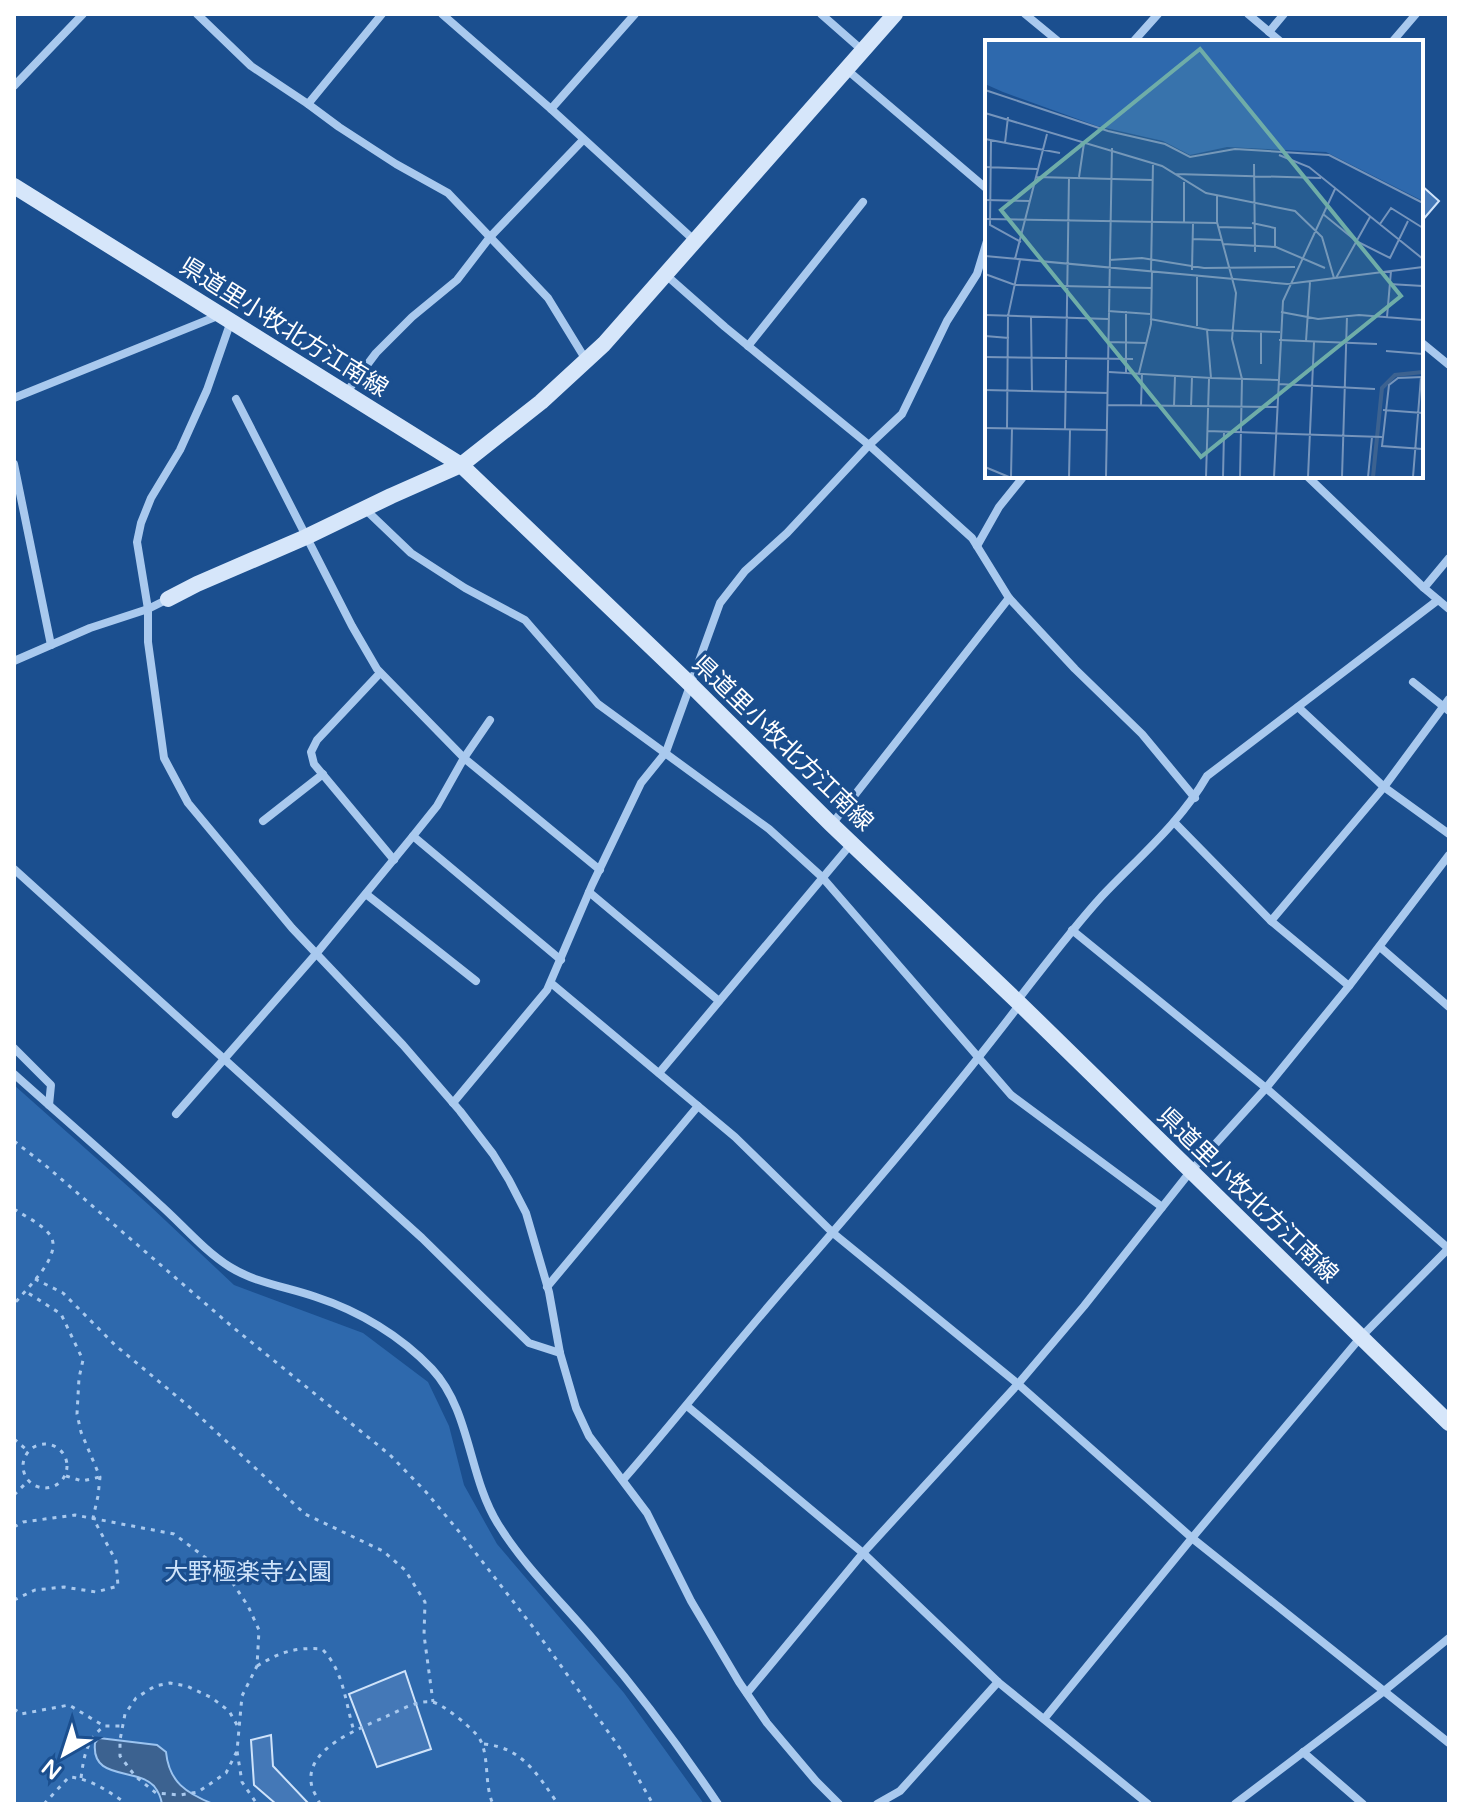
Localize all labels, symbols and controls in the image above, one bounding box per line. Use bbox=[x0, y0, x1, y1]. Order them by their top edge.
inset map bbox=[985, 40, 1423, 478]
street label: 県道里小牧北方江南線 bbox=[174, 252, 393, 403]
street label: 県道里小牧北方江南線 bbox=[686, 650, 879, 837]
street label: 県道里小牧北方江南線 bbox=[1151, 1102, 1344, 1289]
park label: 大野極楽寺公園 bbox=[164, 1558, 332, 1587]
north arrow bbox=[24, 1714, 104, 1794]
text: N bbox=[37, 1753, 67, 1784]

